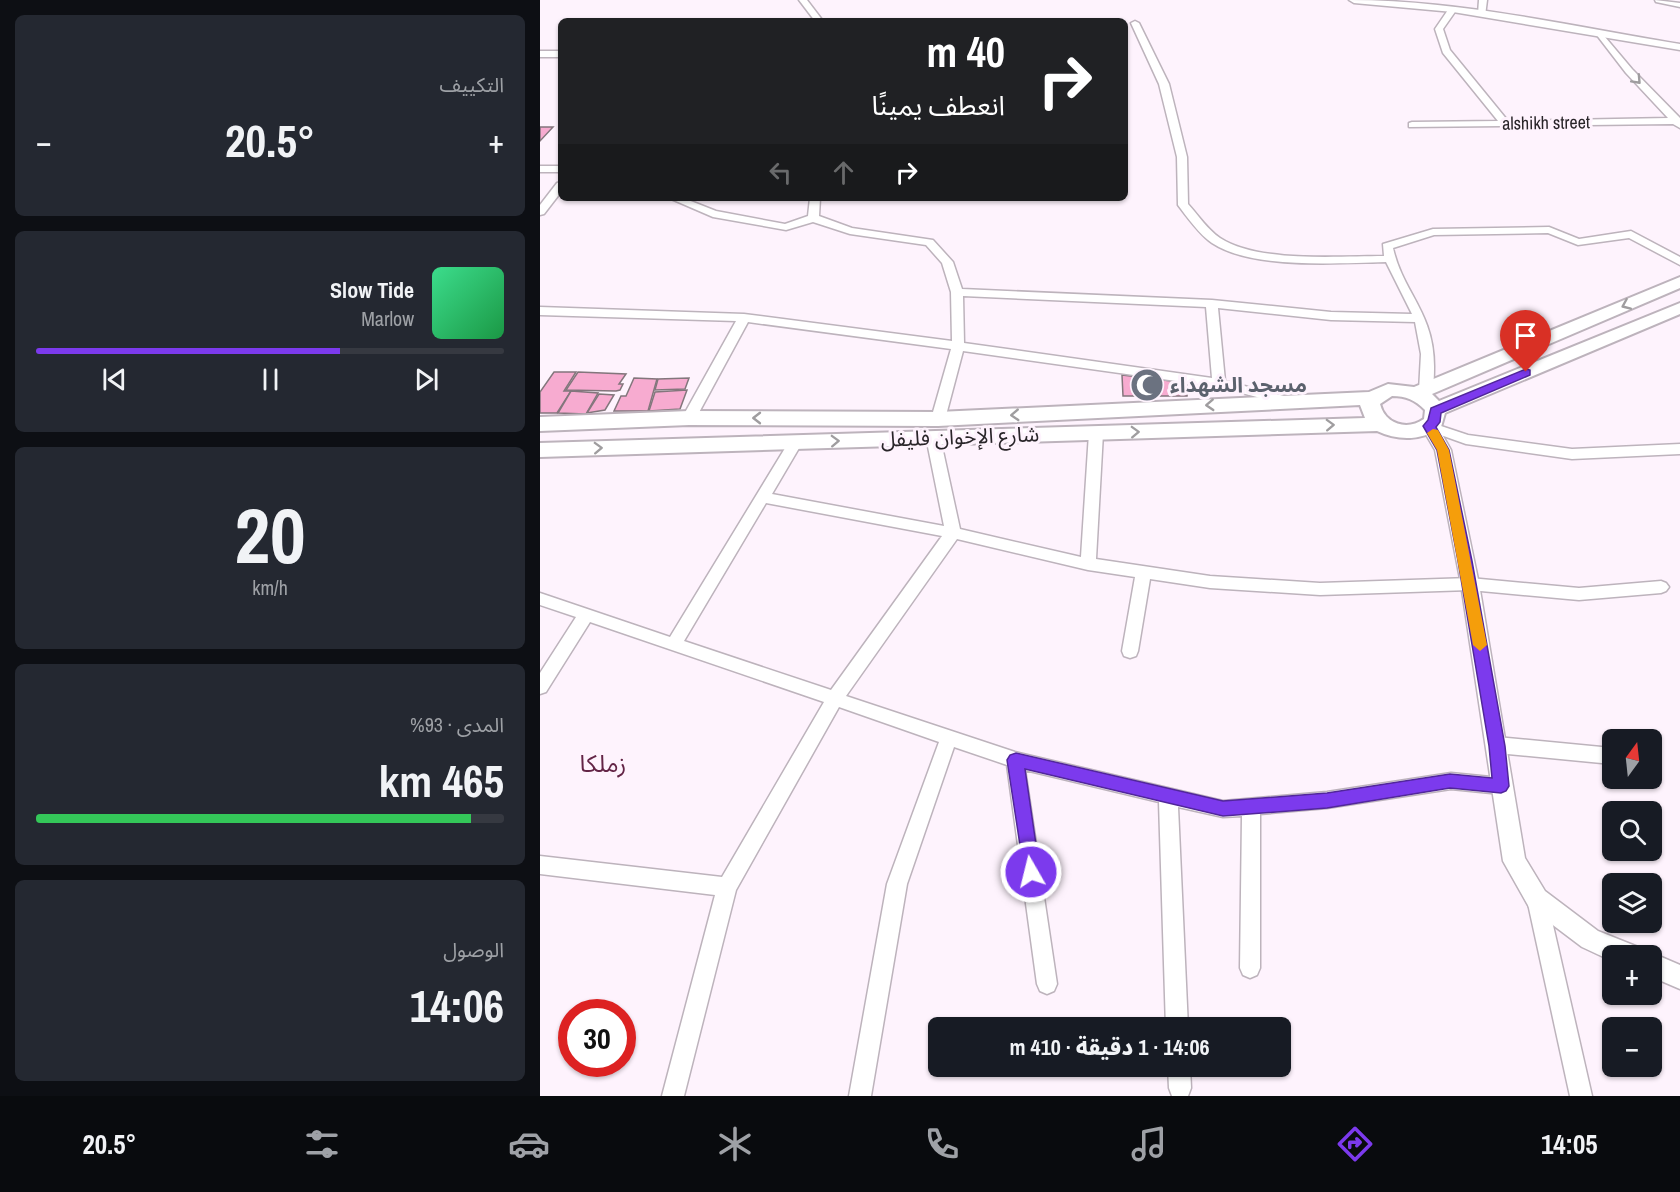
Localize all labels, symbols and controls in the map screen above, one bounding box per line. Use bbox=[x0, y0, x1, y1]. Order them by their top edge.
text: 40 m bbox=[926, 24, 1005, 80]
icon: right bbox=[1026, 42, 1104, 120]
text: التكييف bbox=[440, 71, 504, 98]
one-way arrow bbox=[1630, 73, 1641, 84]
text: انعطف يمينًا bbox=[871, 87, 1005, 123]
street label: alshikh street bbox=[1502, 109, 1590, 136]
text: 20.5° bbox=[225, 110, 315, 171]
text: − bbox=[36, 119, 52, 163]
text: + bbox=[488, 119, 504, 163]
icon: left bbox=[764, 156, 797, 189]
icon: ahead bbox=[827, 156, 860, 189]
icon: right bbox=[890, 156, 923, 189]
text: Slow Tide bbox=[330, 275, 414, 305]
one-way arrow bbox=[1622, 298, 1633, 310]
text: Marlow bbox=[361, 305, 414, 332]
pin bbox=[1500, 310, 1551, 372]
icon: arrive bbox=[1509, 319, 1542, 352]
icon: previous bbox=[98, 363, 131, 396]
icon: pause bbox=[254, 363, 287, 396]
icon: next bbox=[410, 363, 443, 396]
mosque icon: مسجد الشهداء bbox=[1129, 367, 1165, 403]
place label: مسجد الشهداء bbox=[1170, 370, 1307, 399]
one-way arrow bbox=[1206, 399, 1215, 412]
one-way arrow bbox=[1011, 408, 1020, 421]
one-way arrow bbox=[753, 412, 762, 424]
street label: شارع الإخوان فليفل bbox=[880, 419, 1040, 455]
one-way arrow bbox=[1326, 419, 1335, 432]
one-way arrow bbox=[1131, 425, 1140, 438]
one-way arrow bbox=[831, 435, 840, 448]
one-way arrow bbox=[594, 442, 603, 455]
text: 20 bbox=[234, 482, 306, 587]
text: km/h bbox=[252, 574, 288, 601]
text: المدى · 93% bbox=[410, 711, 504, 738]
north arrow bbox=[1602, 729, 1662, 789]
map controls bbox=[1602, 729, 1662, 1077]
district label: زملكا bbox=[580, 747, 626, 779]
text: 465 km bbox=[379, 750, 504, 811]
button: search bbox=[1602, 801, 1662, 861]
position arrow bbox=[999, 840, 1063, 904]
button: layers bbox=[1602, 873, 1662, 933]
text: الوصول bbox=[443, 936, 504, 963]
button: + bbox=[1602, 945, 1662, 1005]
text: 14:06 bbox=[410, 975, 504, 1036]
speed limit sign: 30 bbox=[558, 999, 636, 1077]
button: − bbox=[1602, 1017, 1662, 1077]
text: 14:06 · 1 دقيقة · 410 m bbox=[1010, 1032, 1209, 1062]
icon: filters bbox=[301, 1123, 343, 1165]
icon: car bbox=[508, 1123, 550, 1165]
icon: climate bbox=[714, 1123, 756, 1165]
icon: phone bbox=[921, 1123, 963, 1165]
icon: music bbox=[1128, 1123, 1170, 1165]
icon: directions bbox=[1334, 1123, 1376, 1165]
text: 20.5° bbox=[82, 1126, 136, 1162]
text: 14:05 bbox=[1541, 1126, 1598, 1162]

